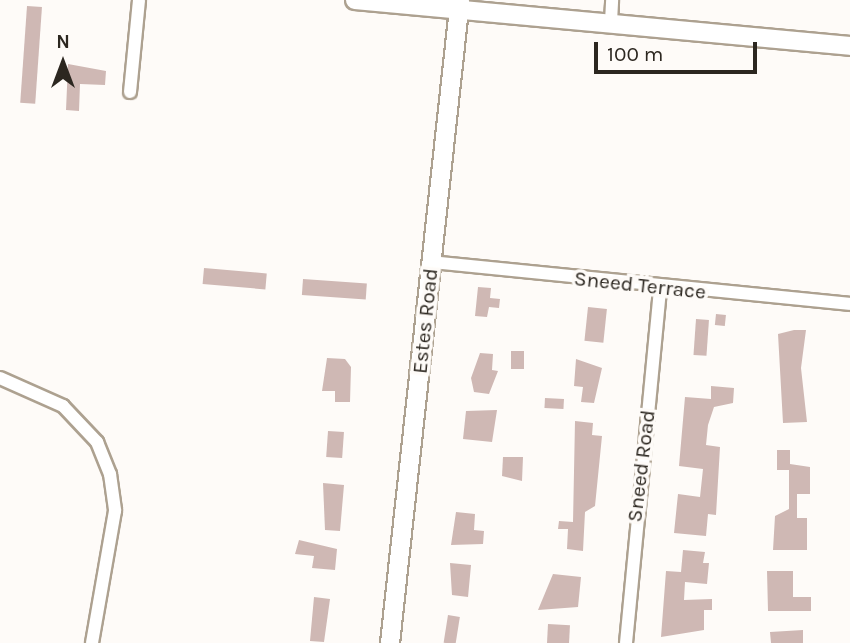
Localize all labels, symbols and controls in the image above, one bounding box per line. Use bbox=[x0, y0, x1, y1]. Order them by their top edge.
north arrow bbox=[28, 28, 98, 98]
scale bar bbox=[598, 28, 761, 72]
text: N bbox=[56, 31, 70, 53]
text: 100 m bbox=[607, 42, 664, 66]
street label: Sneed Terrace bbox=[573, 266, 707, 304]
street label: Estes Road bbox=[407, 267, 443, 375]
street label: Sneed Road bbox=[622, 409, 660, 523]

